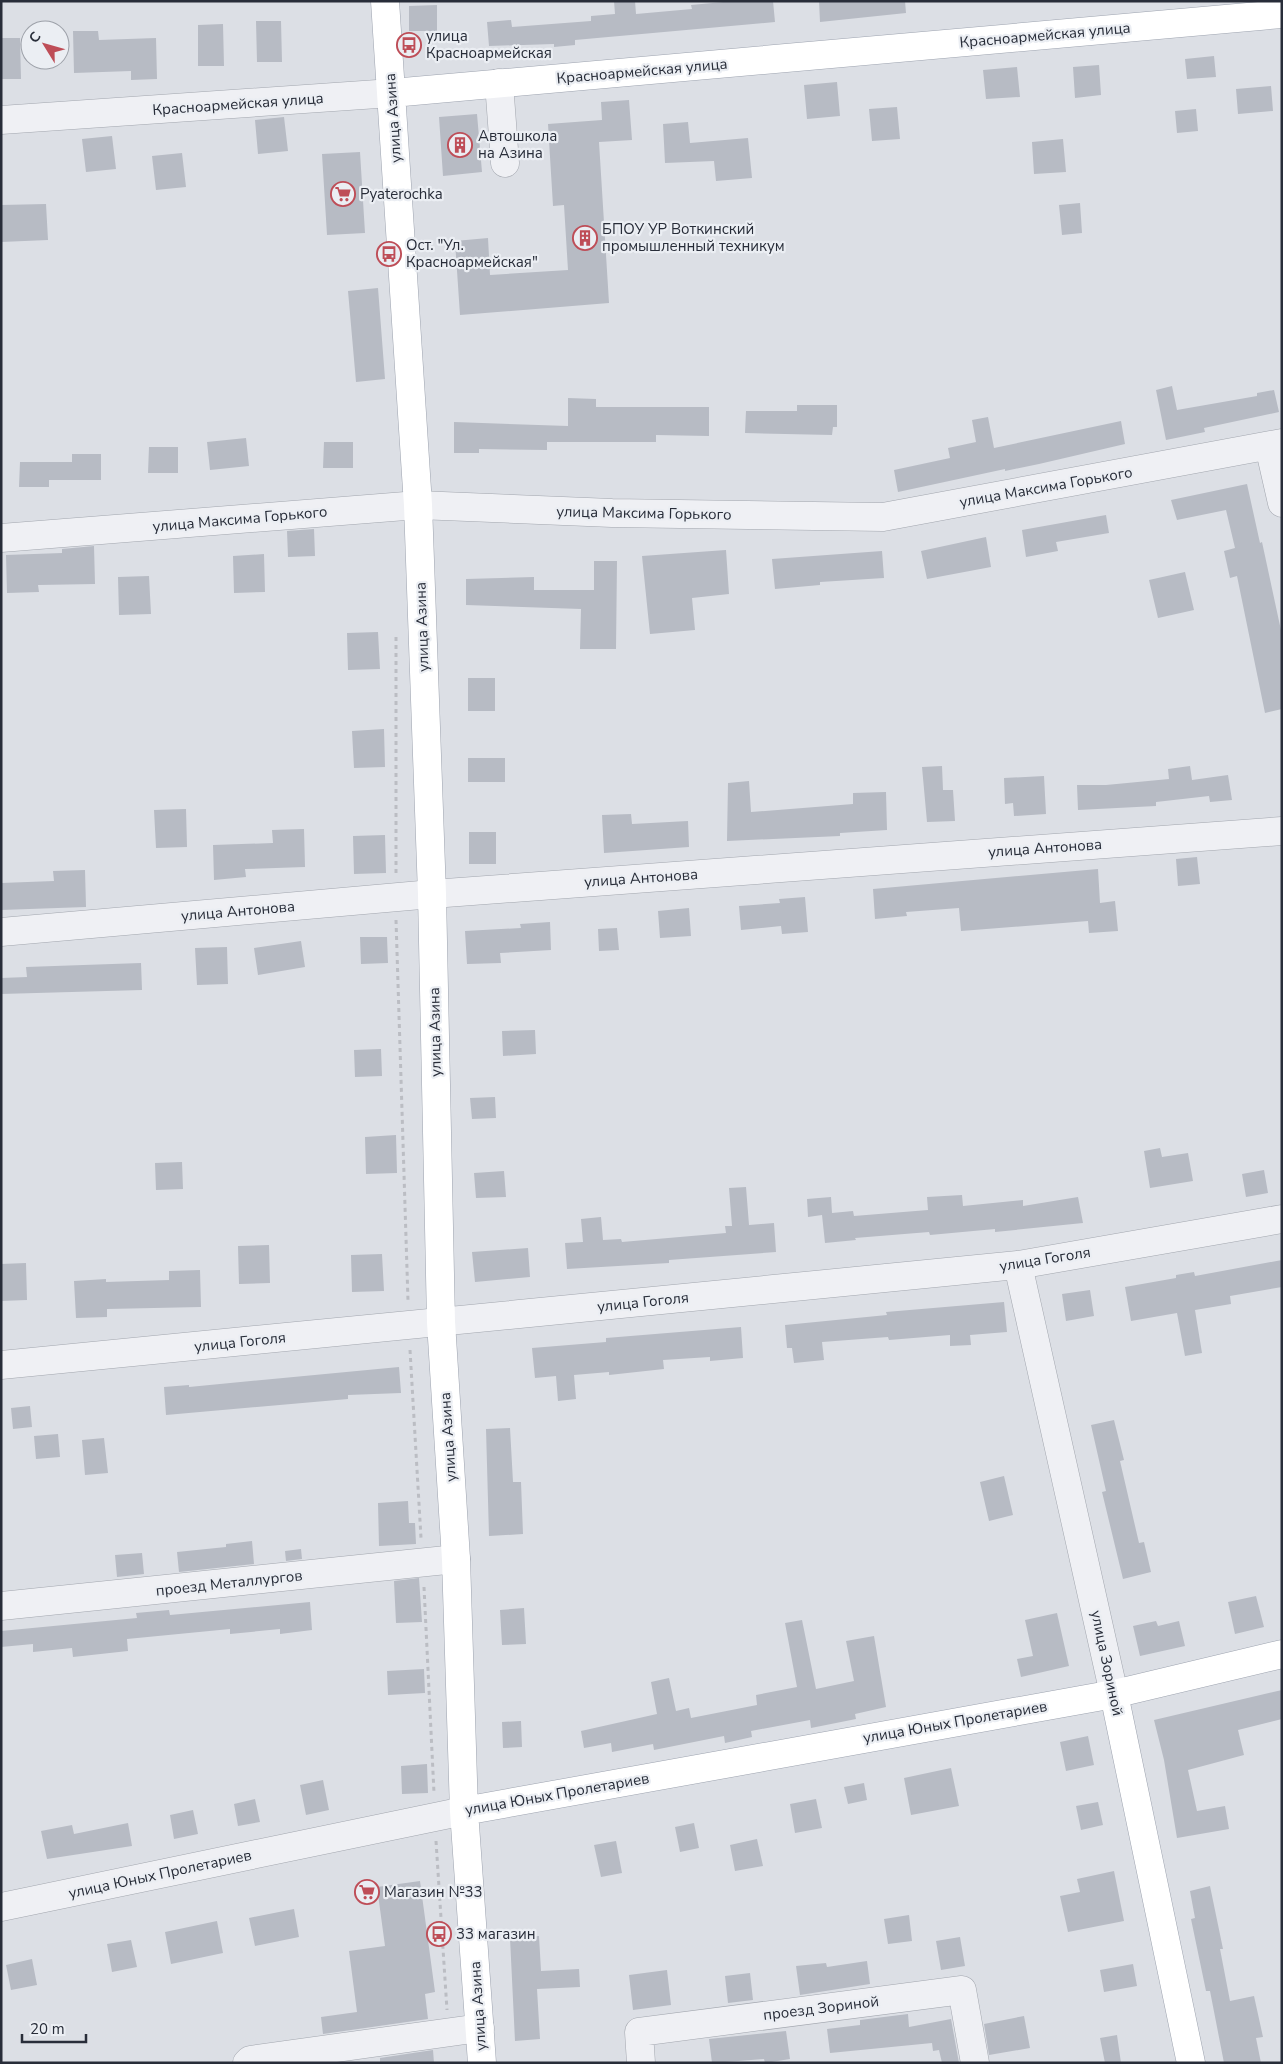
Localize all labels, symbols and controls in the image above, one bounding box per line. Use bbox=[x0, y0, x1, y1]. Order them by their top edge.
street label: Красноармейская улица bbox=[959, 18, 1131, 52]
north arrow bbox=[20, 20, 70, 70]
place label: улица Красноармейская bbox=[426, 26, 552, 63]
text: С bbox=[25, 28, 46, 47]
bus stop icon: улица Красноармейская bbox=[396, 32, 422, 58]
street label: Красноармейская улица bbox=[556, 54, 728, 88]
street label: улица Азина bbox=[380, 73, 406, 163]
street label: Красноармейская улица bbox=[152, 88, 324, 120]
place label: Автошкола на Азина bbox=[478, 126, 557, 163]
building icon: Автошкола на Азина bbox=[447, 132, 473, 158]
supermarket icon: Pyaterochka bbox=[330, 181, 356, 207]
place label: Pyaterochka bbox=[360, 184, 443, 204]
place label: БПОУ УР Воткинский промышленный техникум bbox=[602, 219, 785, 256]
building icon: БПОУ УР Воткинский промышленный техникум bbox=[572, 225, 598, 251]
place label: Ост. "Ул. Красноармейская" bbox=[406, 235, 538, 272]
bus stop icon: Ост. "Ул. Красноармейская" bbox=[376, 241, 402, 267]
street label: улица Максима Горького bbox=[958, 462, 1134, 512]
street label: улица Максима Горького bbox=[152, 501, 328, 537]
street label: улица Максима Горького bbox=[556, 501, 732, 525]
street label: улица Азина bbox=[410, 582, 434, 672]
street label: улица Антонова bbox=[987, 834, 1103, 862]
street label: улица Антонова bbox=[583, 864, 699, 892]
street label: улица Антонова bbox=[180, 896, 296, 926]
street label: улица Азина bbox=[424, 987, 446, 1077]
street label: улица Гоголя bbox=[998, 1242, 1092, 1276]
street label: улица Гоголя bbox=[596, 1287, 690, 1317]
street label: улица Гоголя bbox=[193, 1327, 287, 1357]
street label: улица Азина bbox=[435, 1392, 461, 1482]
street label: проезд Металлургов bbox=[155, 1565, 303, 1601]
street label: улица Зориной bbox=[1086, 1608, 1128, 1718]
street label: улица Юных Пролетариев bbox=[861, 1696, 1049, 1748]
street label: улица Юных Пролетариев bbox=[463, 1768, 651, 1820]
street label: улица Юных Пролетариев bbox=[67, 1845, 253, 1903]
supermarket icon: Магазин №33 bbox=[354, 1879, 380, 1905]
place label: Магазин №33 bbox=[384, 1882, 483, 1902]
bus stop icon: 33 магазин bbox=[426, 1921, 452, 1947]
place label: 33 магазин bbox=[456, 1924, 535, 1944]
street label: улица Азина bbox=[465, 1961, 491, 2051]
street label: проезд Зориной bbox=[762, 1991, 880, 2025]
scale bar bbox=[22, 2012, 86, 2044]
text: 20 m bbox=[30, 2019, 65, 2039]

